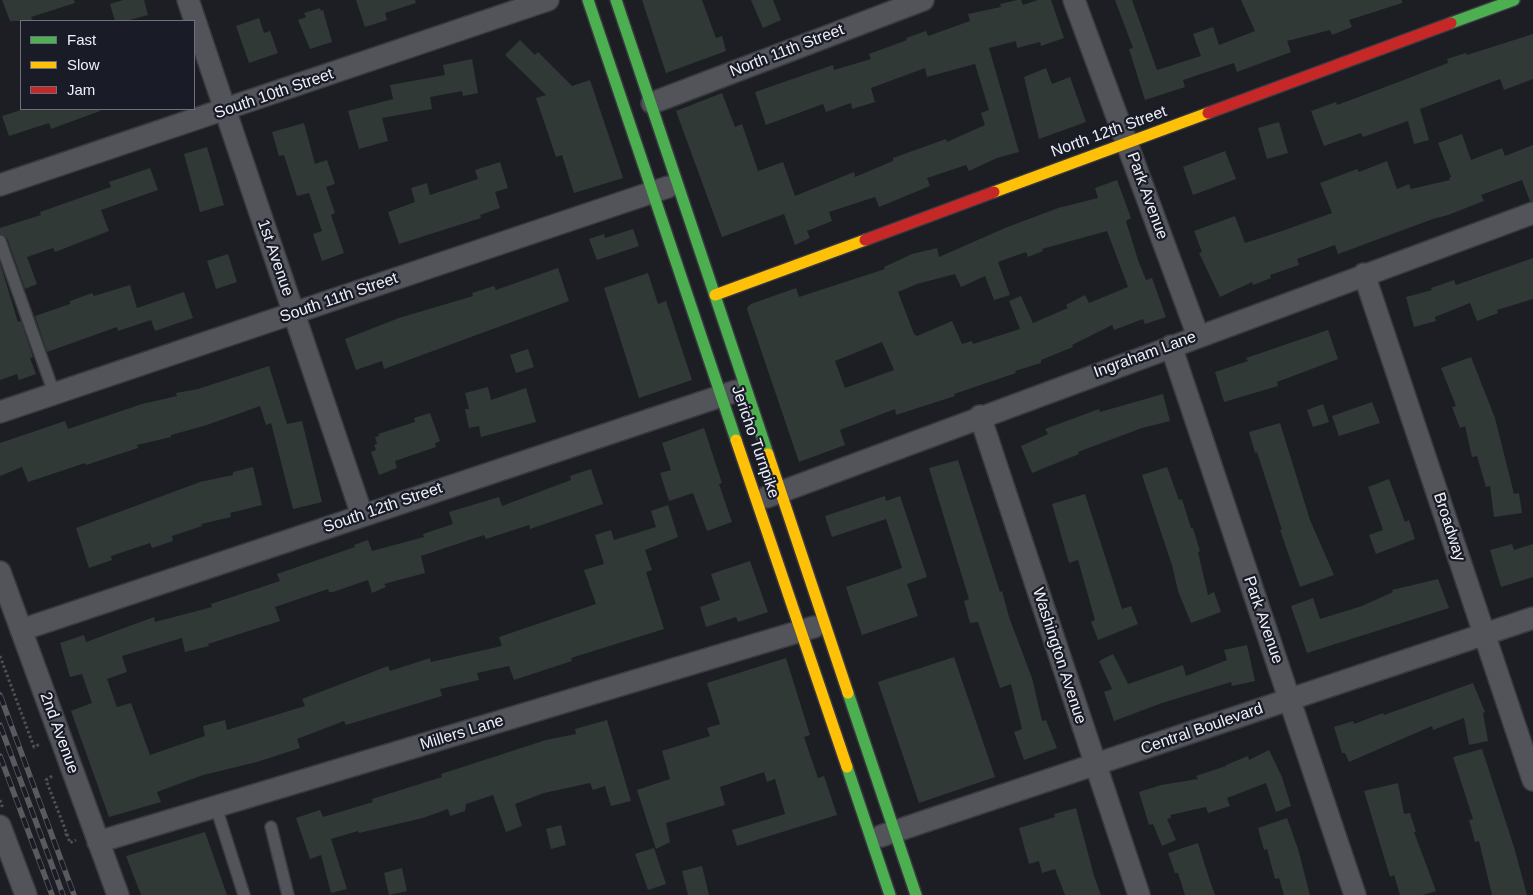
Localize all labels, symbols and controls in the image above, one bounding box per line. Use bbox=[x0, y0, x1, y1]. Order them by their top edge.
legend bbox=[20, 20, 195, 110]
street label: North 11th Street bbox=[727, 20, 847, 82]
text: Fast bbox=[67, 31, 96, 48]
text: Slow bbox=[67, 56, 100, 73]
street label: South 10th Street bbox=[212, 65, 336, 123]
text: Jam bbox=[67, 81, 95, 98]
street label: North 12th Street bbox=[1048, 102, 1170, 162]
street label: Park Avenue bbox=[1122, 150, 1172, 242]
street label: 1st Avenue bbox=[253, 217, 297, 299]
street label: South 11th Street bbox=[278, 269, 400, 327]
street label: Ingraham Lane bbox=[1091, 328, 1199, 382]
street label: Jericho Turnpike bbox=[727, 383, 783, 501]
street label: South 12th Street bbox=[321, 479, 445, 537]
street label: Broadway bbox=[1429, 490, 1469, 564]
street label: Park Avenue bbox=[1239, 574, 1287, 666]
street label: Washington Avenue bbox=[1028, 585, 1090, 727]
street label: 2nd Avenue bbox=[35, 690, 83, 776]
street label: Central Boulevard bbox=[1138, 699, 1266, 759]
street label: Millers Lane bbox=[418, 711, 506, 755]

